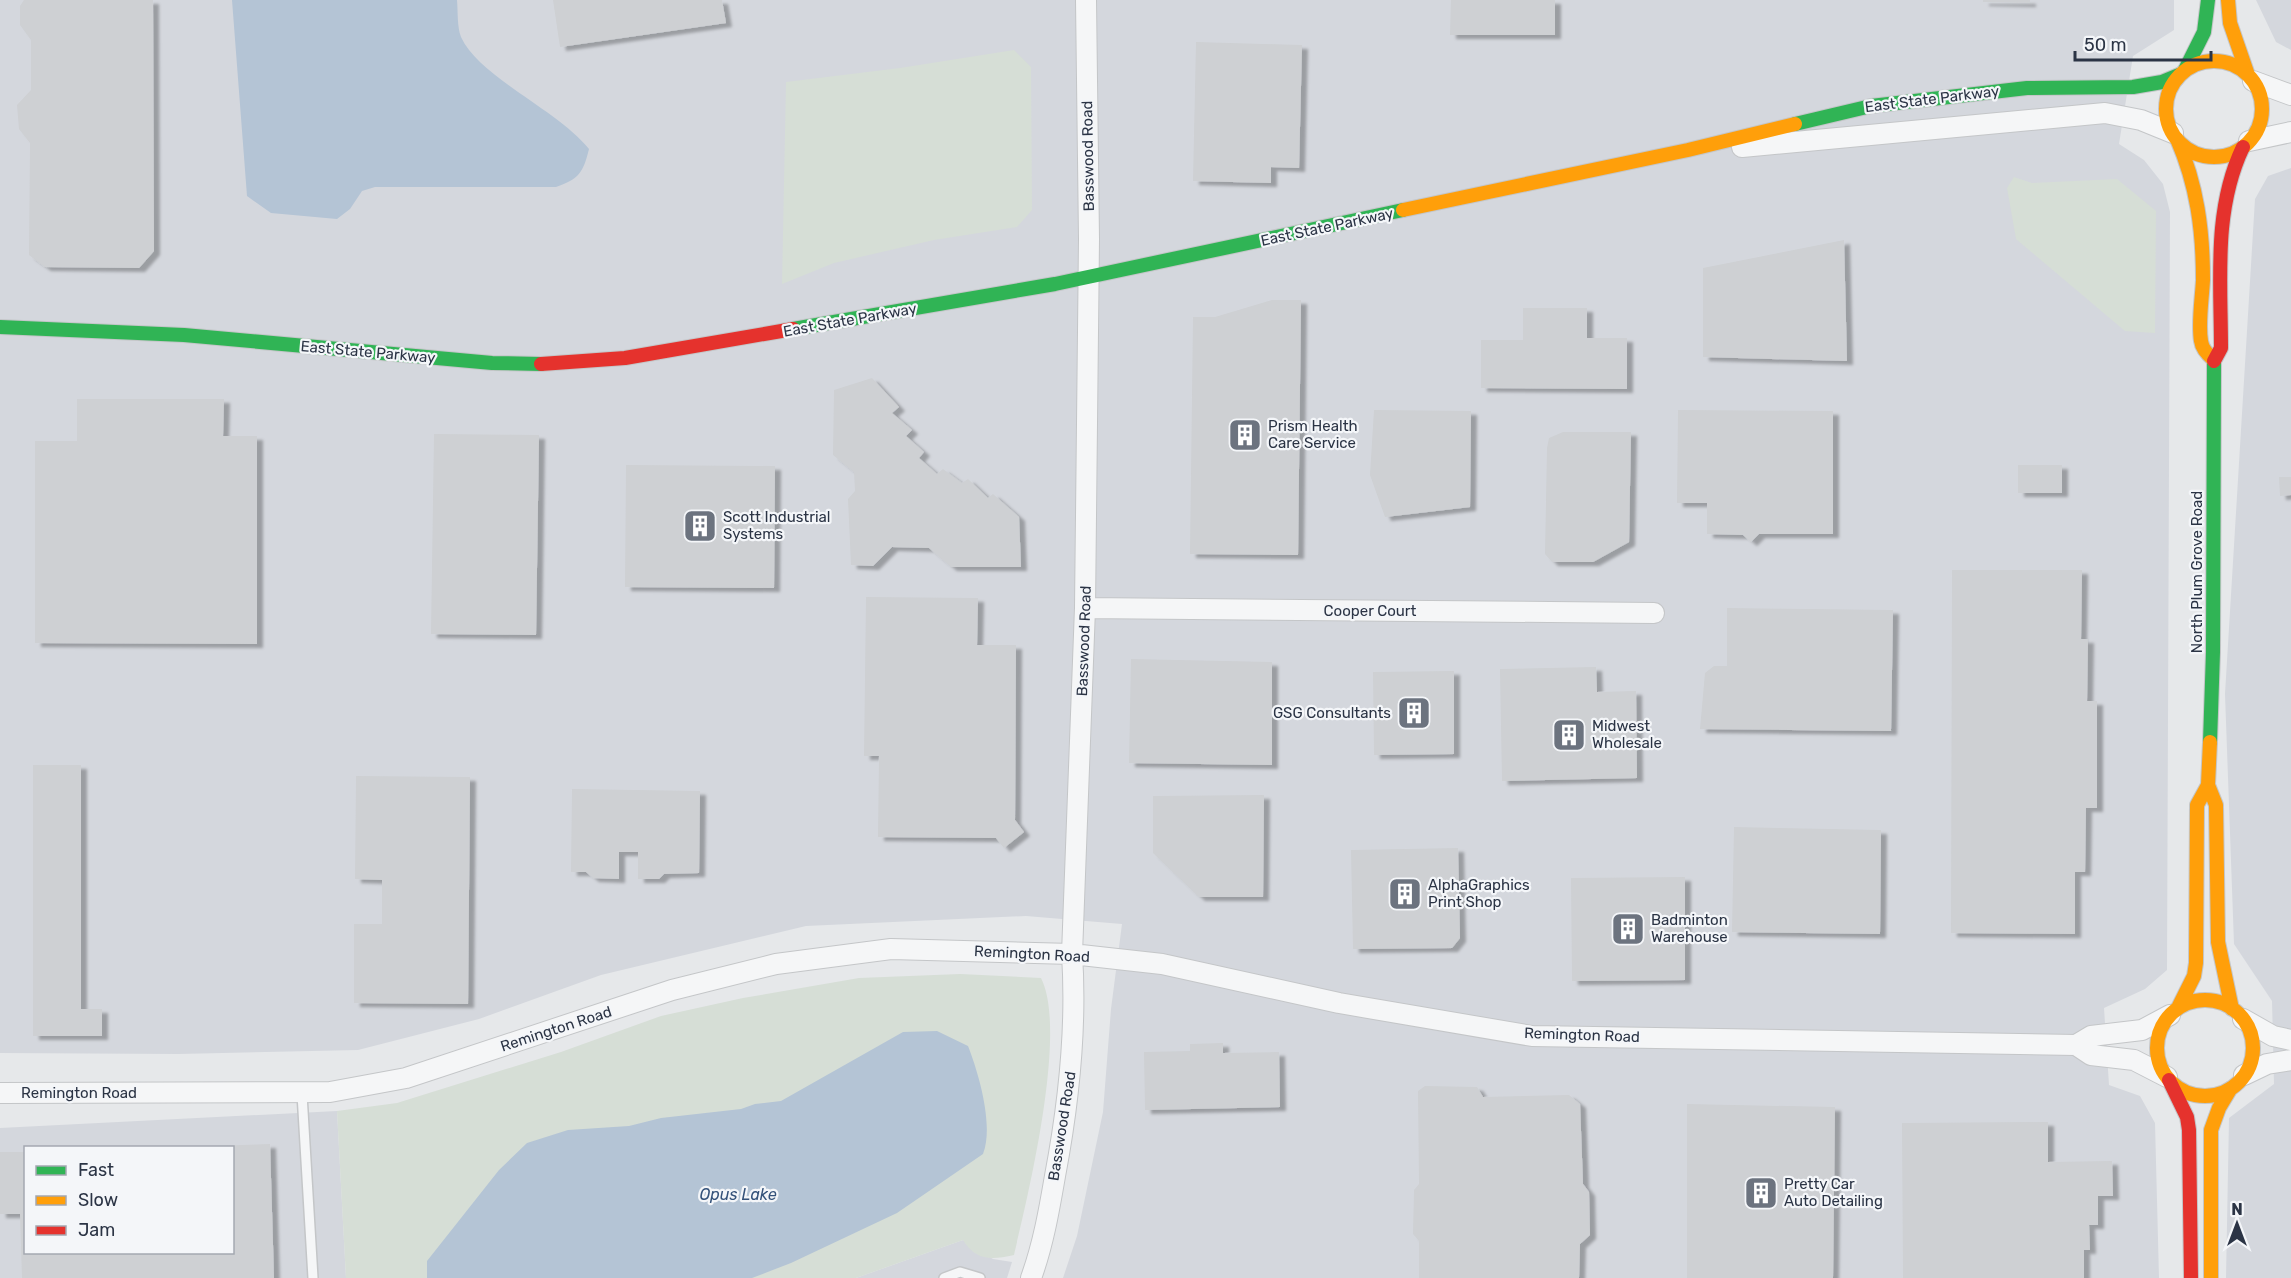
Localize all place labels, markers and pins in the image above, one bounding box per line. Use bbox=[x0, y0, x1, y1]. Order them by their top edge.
building icon: Prism Health Care Service bbox=[1227, 417, 1263, 453]
place label: Prism Health Care Service bbox=[1268, 417, 1358, 452]
building icon: Scott Industrial Systems bbox=[682, 508, 718, 544]
place label: Scott Industrial Systems bbox=[723, 508, 830, 543]
building icon: GSG Consultants bbox=[1396, 695, 1432, 731]
place label: GSG Consultants bbox=[1273, 704, 1391, 722]
building icon: Midwest Wholesale bbox=[1551, 717, 1587, 753]
place label: Midwest Wholesale bbox=[1592, 717, 1662, 752]
building icon: AlphaGraphics Print Shop bbox=[1387, 876, 1423, 912]
place label: AlphaGraphics Print Shop bbox=[1428, 876, 1530, 911]
building icon: Badminton Warehouse bbox=[1610, 911, 1646, 947]
place label: Badminton Warehouse bbox=[1651, 911, 1728, 946]
building icon: Pretty Car Auto Detailing bbox=[1743, 1175, 1779, 1211]
place label: Pretty Car Auto Detailing bbox=[1784, 1175, 1883, 1210]

